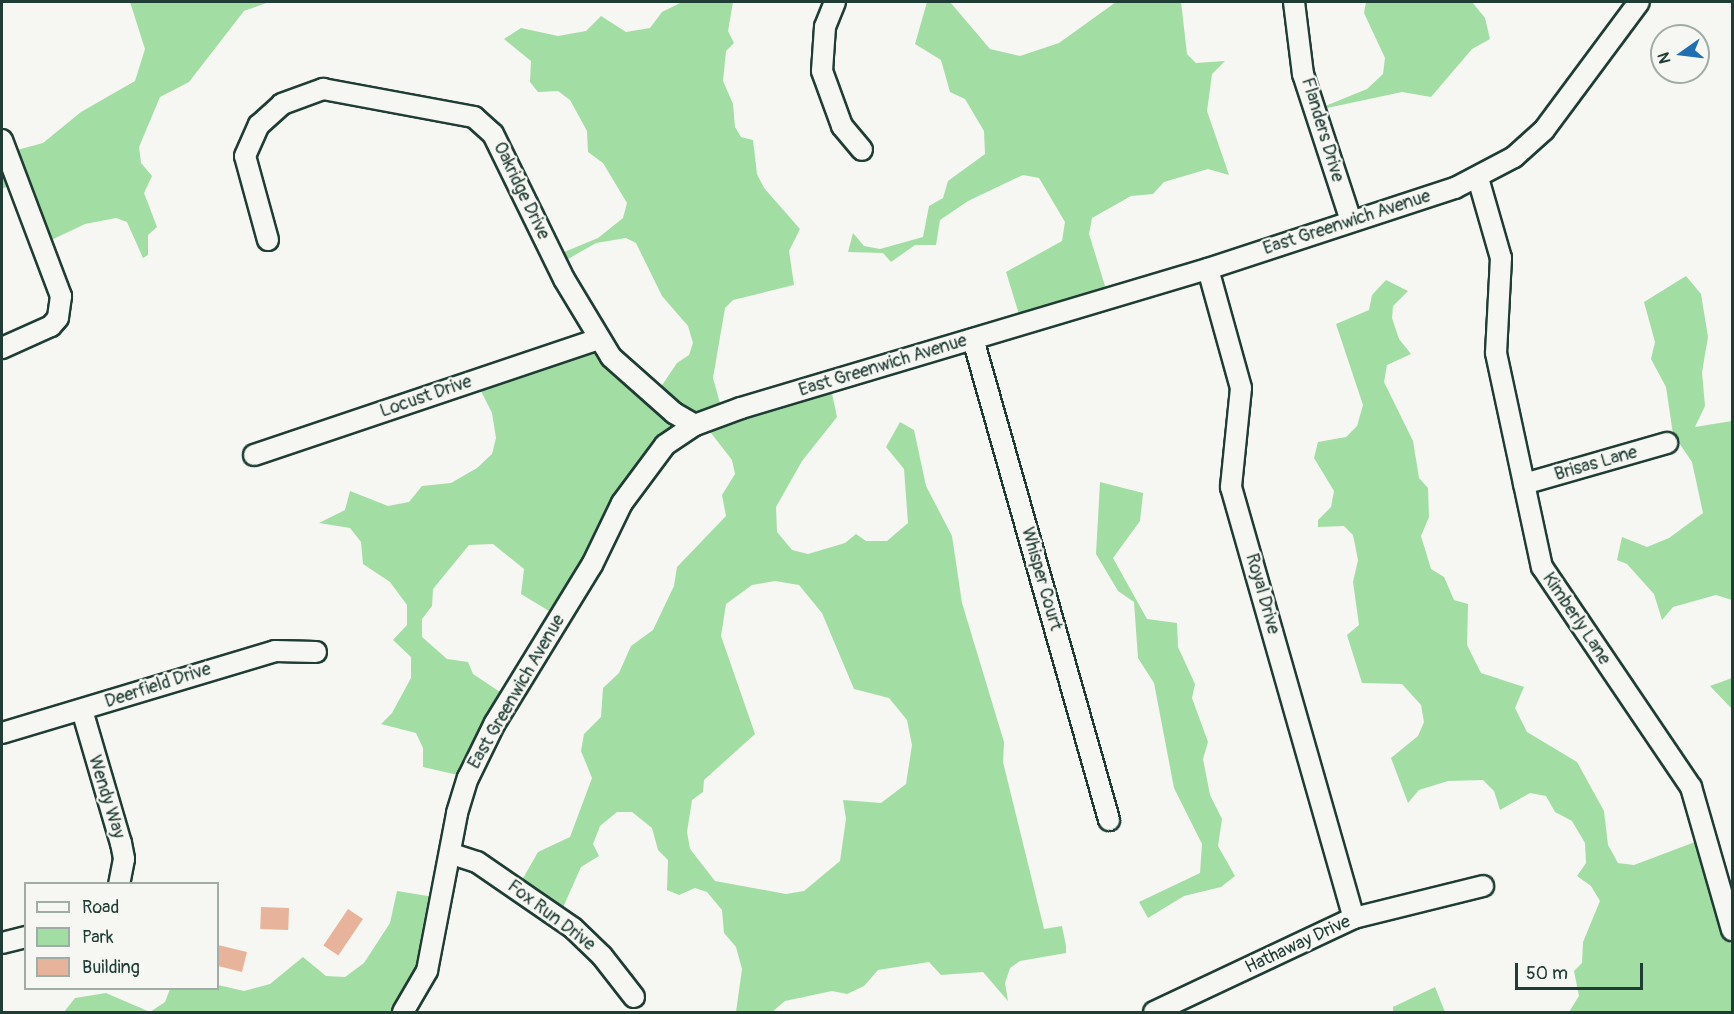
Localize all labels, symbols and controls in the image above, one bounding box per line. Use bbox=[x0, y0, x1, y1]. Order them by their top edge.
north arrow bbox=[1650, 24, 1710, 84]
text: N bbox=[1653, 50, 1675, 66]
street label: Flanders Drive bbox=[1296, 75, 1348, 185]
street label: Oakridge Drive bbox=[488, 139, 554, 243]
street label: East Greenwich Avenue bbox=[1261, 186, 1433, 260]
street label: East Greenwich Avenue bbox=[796, 330, 970, 402]
street label: Locust Drive bbox=[377, 371, 475, 423]
street label: Brisas Lane bbox=[1552, 442, 1640, 486]
street label: Whisper Court bbox=[1016, 525, 1066, 633]
street label: Royal Drive bbox=[1240, 551, 1284, 637]
street label: Kimberly Lane bbox=[1537, 569, 1615, 669]
street label: East Greenwich Avenue bbox=[464, 611, 570, 773]
street label: Deerfield Drive bbox=[102, 659, 214, 713]
street label: Wendy Way bbox=[83, 753, 129, 841]
street label: Fox Run Drive bbox=[503, 876, 599, 956]
legend bbox=[24, 882, 219, 990]
text: Road bbox=[82, 896, 119, 919]
street label: Hathaway Drive bbox=[1242, 911, 1354, 979]
text: Park bbox=[82, 926, 114, 949]
scale bar bbox=[1518, 951, 1646, 989]
text: Building bbox=[82, 956, 140, 979]
text: 50 m bbox=[1526, 962, 1568, 985]

